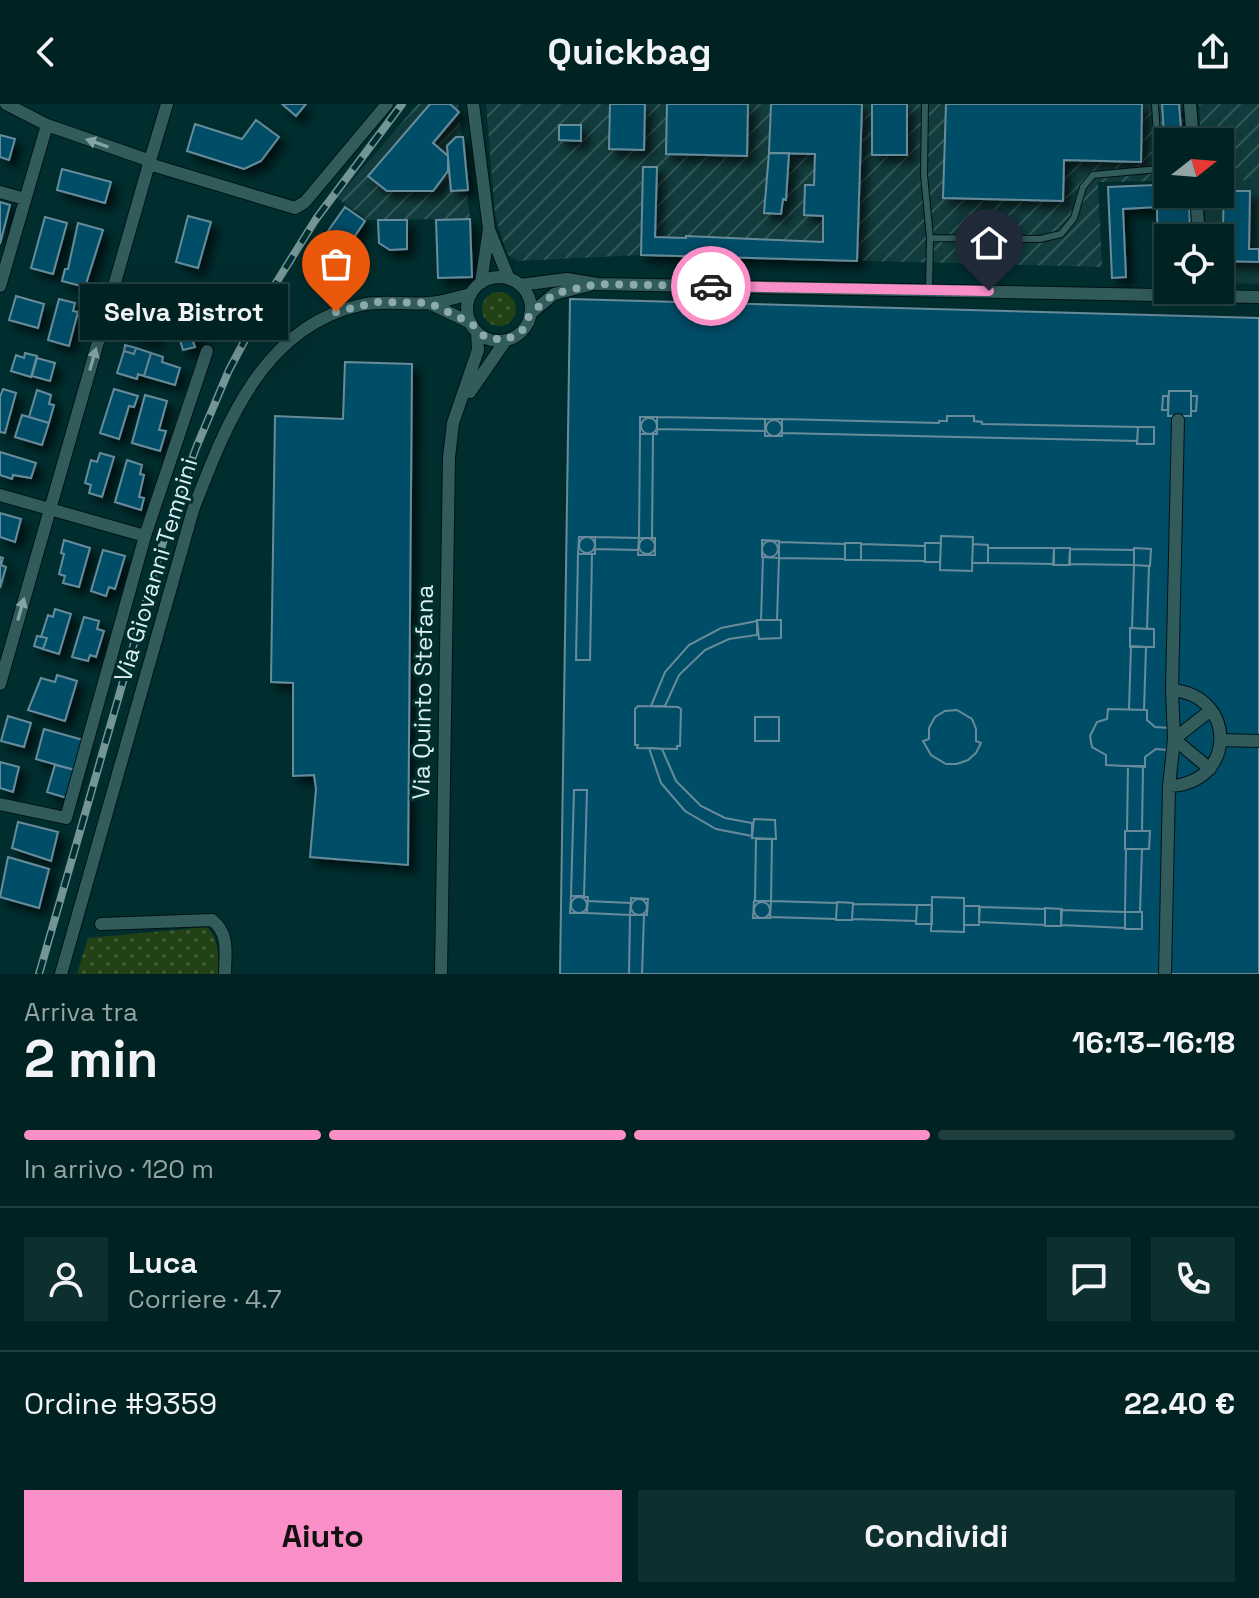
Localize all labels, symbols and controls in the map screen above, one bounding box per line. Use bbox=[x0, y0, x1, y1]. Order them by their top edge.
text: Quickbag bbox=[548, 29, 711, 75]
icon: back bbox=[24, 30, 68, 74]
icon: share bbox=[1191, 30, 1235, 74]
north arrow bbox=[1154, 128, 1234, 208]
map controls bbox=[1154, 128, 1234, 304]
one-way arrow bbox=[85, 136, 109, 148]
pin bbox=[955, 209, 1023, 291]
icon: home bbox=[967, 221, 1011, 265]
button: locate bbox=[1154, 224, 1234, 304]
pin bbox=[302, 230, 370, 312]
icon: bag bbox=[314, 242, 358, 286]
courier bbox=[671, 246, 751, 326]
icon: car bbox=[689, 264, 733, 308]
callout: Selva Bistrot bbox=[80, 284, 288, 340]
text: Selva Bistrot bbox=[104, 295, 264, 329]
one-way arrow bbox=[87, 347, 100, 371]
street label: Via Giovanni Tempini bbox=[107, 454, 204, 686]
street label: Via Quinto Stefana bbox=[405, 584, 440, 800]
one-way arrow bbox=[15, 596, 28, 620]
text: Arriva tra bbox=[24, 995, 138, 1029]
text: 16:13–16:18 bbox=[1072, 1023, 1235, 1062]
text: 2 min bbox=[24, 1026, 158, 1092]
text: In arrivo · 120 m bbox=[24, 1152, 214, 1186]
button: person bbox=[24, 1237, 108, 1321]
button: chat bbox=[1047, 1237, 1131, 1321]
button: phone bbox=[1151, 1237, 1235, 1321]
text: Luca bbox=[128, 1243, 198, 1282]
text: Corriere · 4.7 bbox=[128, 1282, 282, 1316]
text: Ordine #9359 bbox=[24, 1384, 217, 1423]
text: 22.40 € bbox=[1124, 1384, 1235, 1423]
button: Aiuto bbox=[24, 1490, 622, 1582]
button: Condividi bbox=[638, 1490, 1235, 1582]

